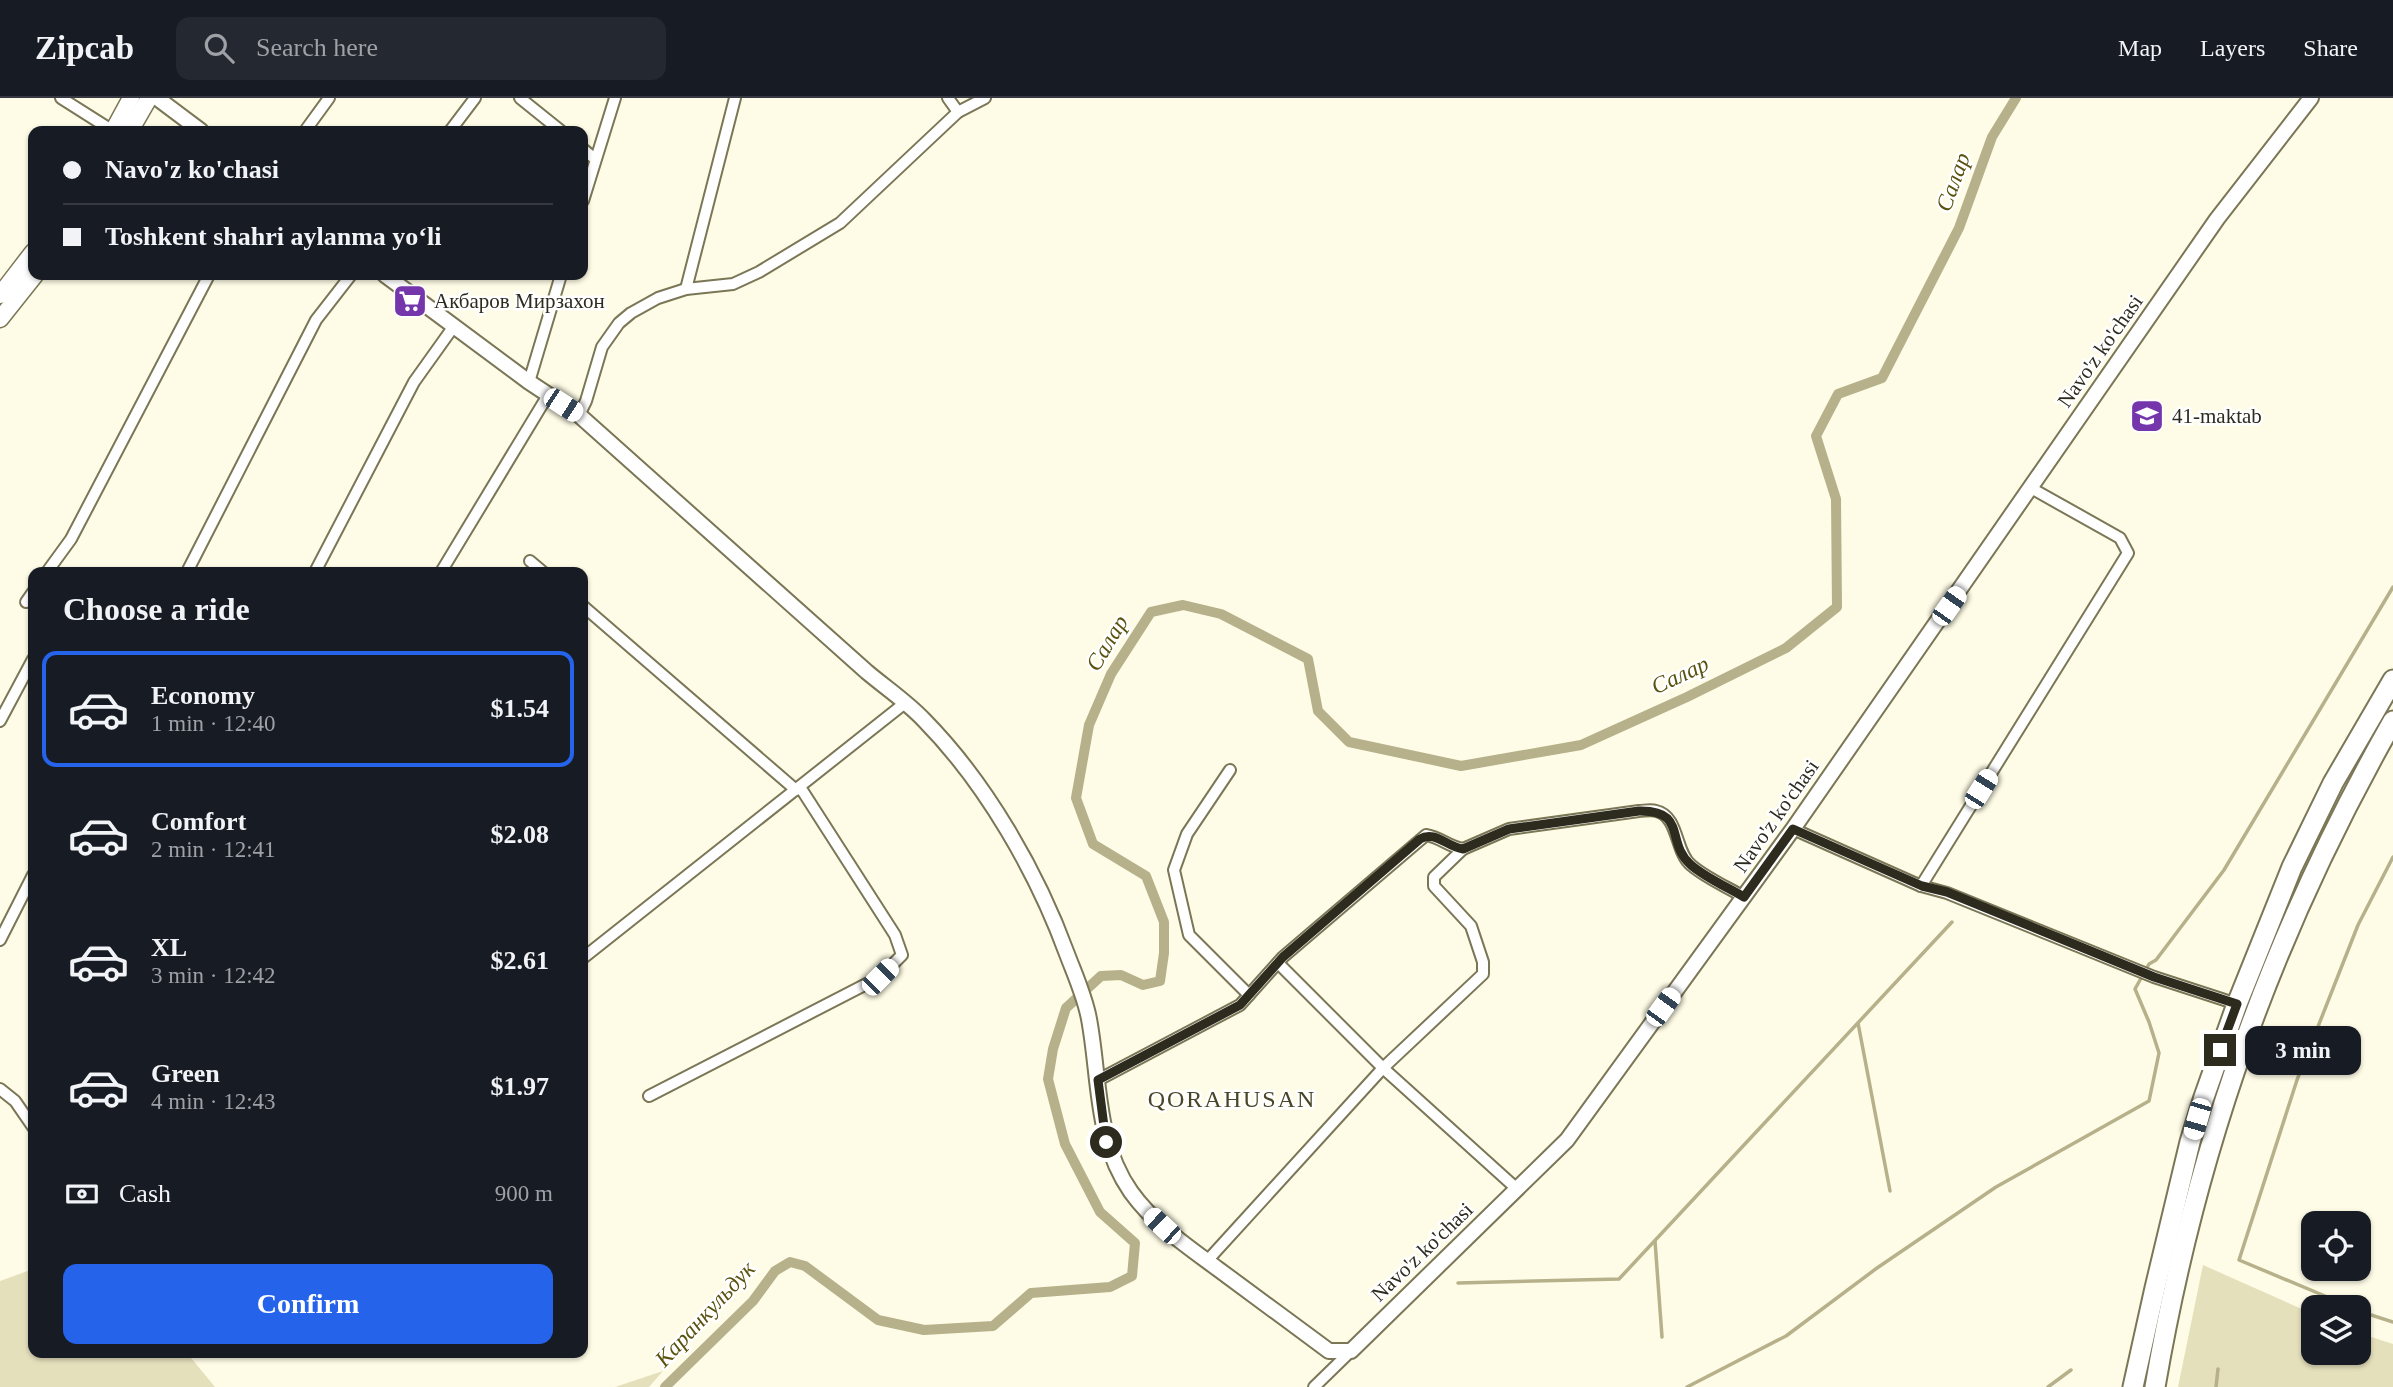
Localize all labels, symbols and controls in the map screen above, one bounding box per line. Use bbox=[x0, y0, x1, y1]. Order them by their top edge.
search box bbox=[176, 17, 666, 80]
icon: search bbox=[200, 29, 238, 67]
text: Zipcab bbox=[35, 30, 134, 66]
text: Search here bbox=[256, 33, 378, 62]
text: Map bbox=[2118, 35, 2162, 61]
text: Layers bbox=[2200, 35, 2265, 61]
text: Share bbox=[2303, 35, 2358, 61]
water label: Салар bbox=[1931, 149, 1975, 215]
text: Navo'z ko'chasi bbox=[105, 155, 279, 184]
text: Toshkent shahri aylanma yoʻli bbox=[105, 222, 441, 251]
supermarket icon: Акбаров Мирзахон bbox=[391, 282, 429, 320]
place label: Акбаров Мирзахон bbox=[434, 289, 605, 313]
street label: Navo'z ko'chasi bbox=[2052, 290, 2148, 412]
car bbox=[540, 385, 587, 425]
school or university icon: 41-maktab bbox=[2128, 397, 2166, 435]
place label: 41-maktab bbox=[2172, 404, 2262, 428]
car bbox=[1929, 583, 1970, 629]
text: Choose a ride bbox=[63, 591, 250, 627]
water label: Салар bbox=[1081, 611, 1133, 675]
water label: Салар bbox=[1647, 651, 1713, 699]
icon: car bbox=[67, 678, 130, 741]
text: Economy bbox=[151, 681, 255, 710]
text: $1.54 bbox=[491, 694, 549, 723]
text: 1 min · 12:40 bbox=[151, 711, 276, 736]
street label: Navo'z ko'chasi bbox=[1728, 755, 1824, 877]
car bbox=[1961, 766, 2002, 812]
icon: car bbox=[67, 804, 130, 867]
text: Comfort bbox=[151, 807, 246, 836]
text: $2.08 bbox=[491, 820, 549, 849]
text: 2 min · 12:41 bbox=[151, 837, 276, 862]
icon: car bbox=[67, 930, 130, 993]
text: XL bbox=[151, 933, 187, 962]
text: $2.61 bbox=[491, 946, 549, 975]
car bbox=[858, 955, 903, 999]
text: 3 min · 12:42 bbox=[151, 963, 276, 988]
car bbox=[1643, 984, 1684, 1030]
callout: 3 min bbox=[2244, 1026, 2360, 1074]
route end bbox=[2204, 1034, 2236, 1066]
text: 3 min bbox=[2275, 1038, 2331, 1063]
icon: car bbox=[67, 1056, 130, 1119]
text: Green bbox=[151, 1059, 220, 1088]
text: $1.97 bbox=[491, 1072, 549, 1101]
district label: QORAHUSAN bbox=[1148, 1086, 1316, 1112]
text: 4 min · 12:43 bbox=[151, 1089, 276, 1114]
car bbox=[2182, 1096, 2213, 1142]
route start bbox=[1090, 1126, 1122, 1158]
icon: cash bbox=[63, 1175, 101, 1213]
text: Cash bbox=[119, 1179, 171, 1208]
text: 900 m bbox=[495, 1181, 553, 1206]
street label: Navo'z ko'chasi bbox=[1366, 1197, 1478, 1306]
car bbox=[1140, 1204, 1185, 1248]
map controls bbox=[2301, 1211, 2371, 1365]
button: locate bbox=[2301, 1211, 2371, 1281]
water label: Каранкульдук bbox=[649, 1256, 760, 1372]
button: Confirm bbox=[63, 1264, 553, 1344]
button: layers bbox=[2301, 1295, 2371, 1365]

